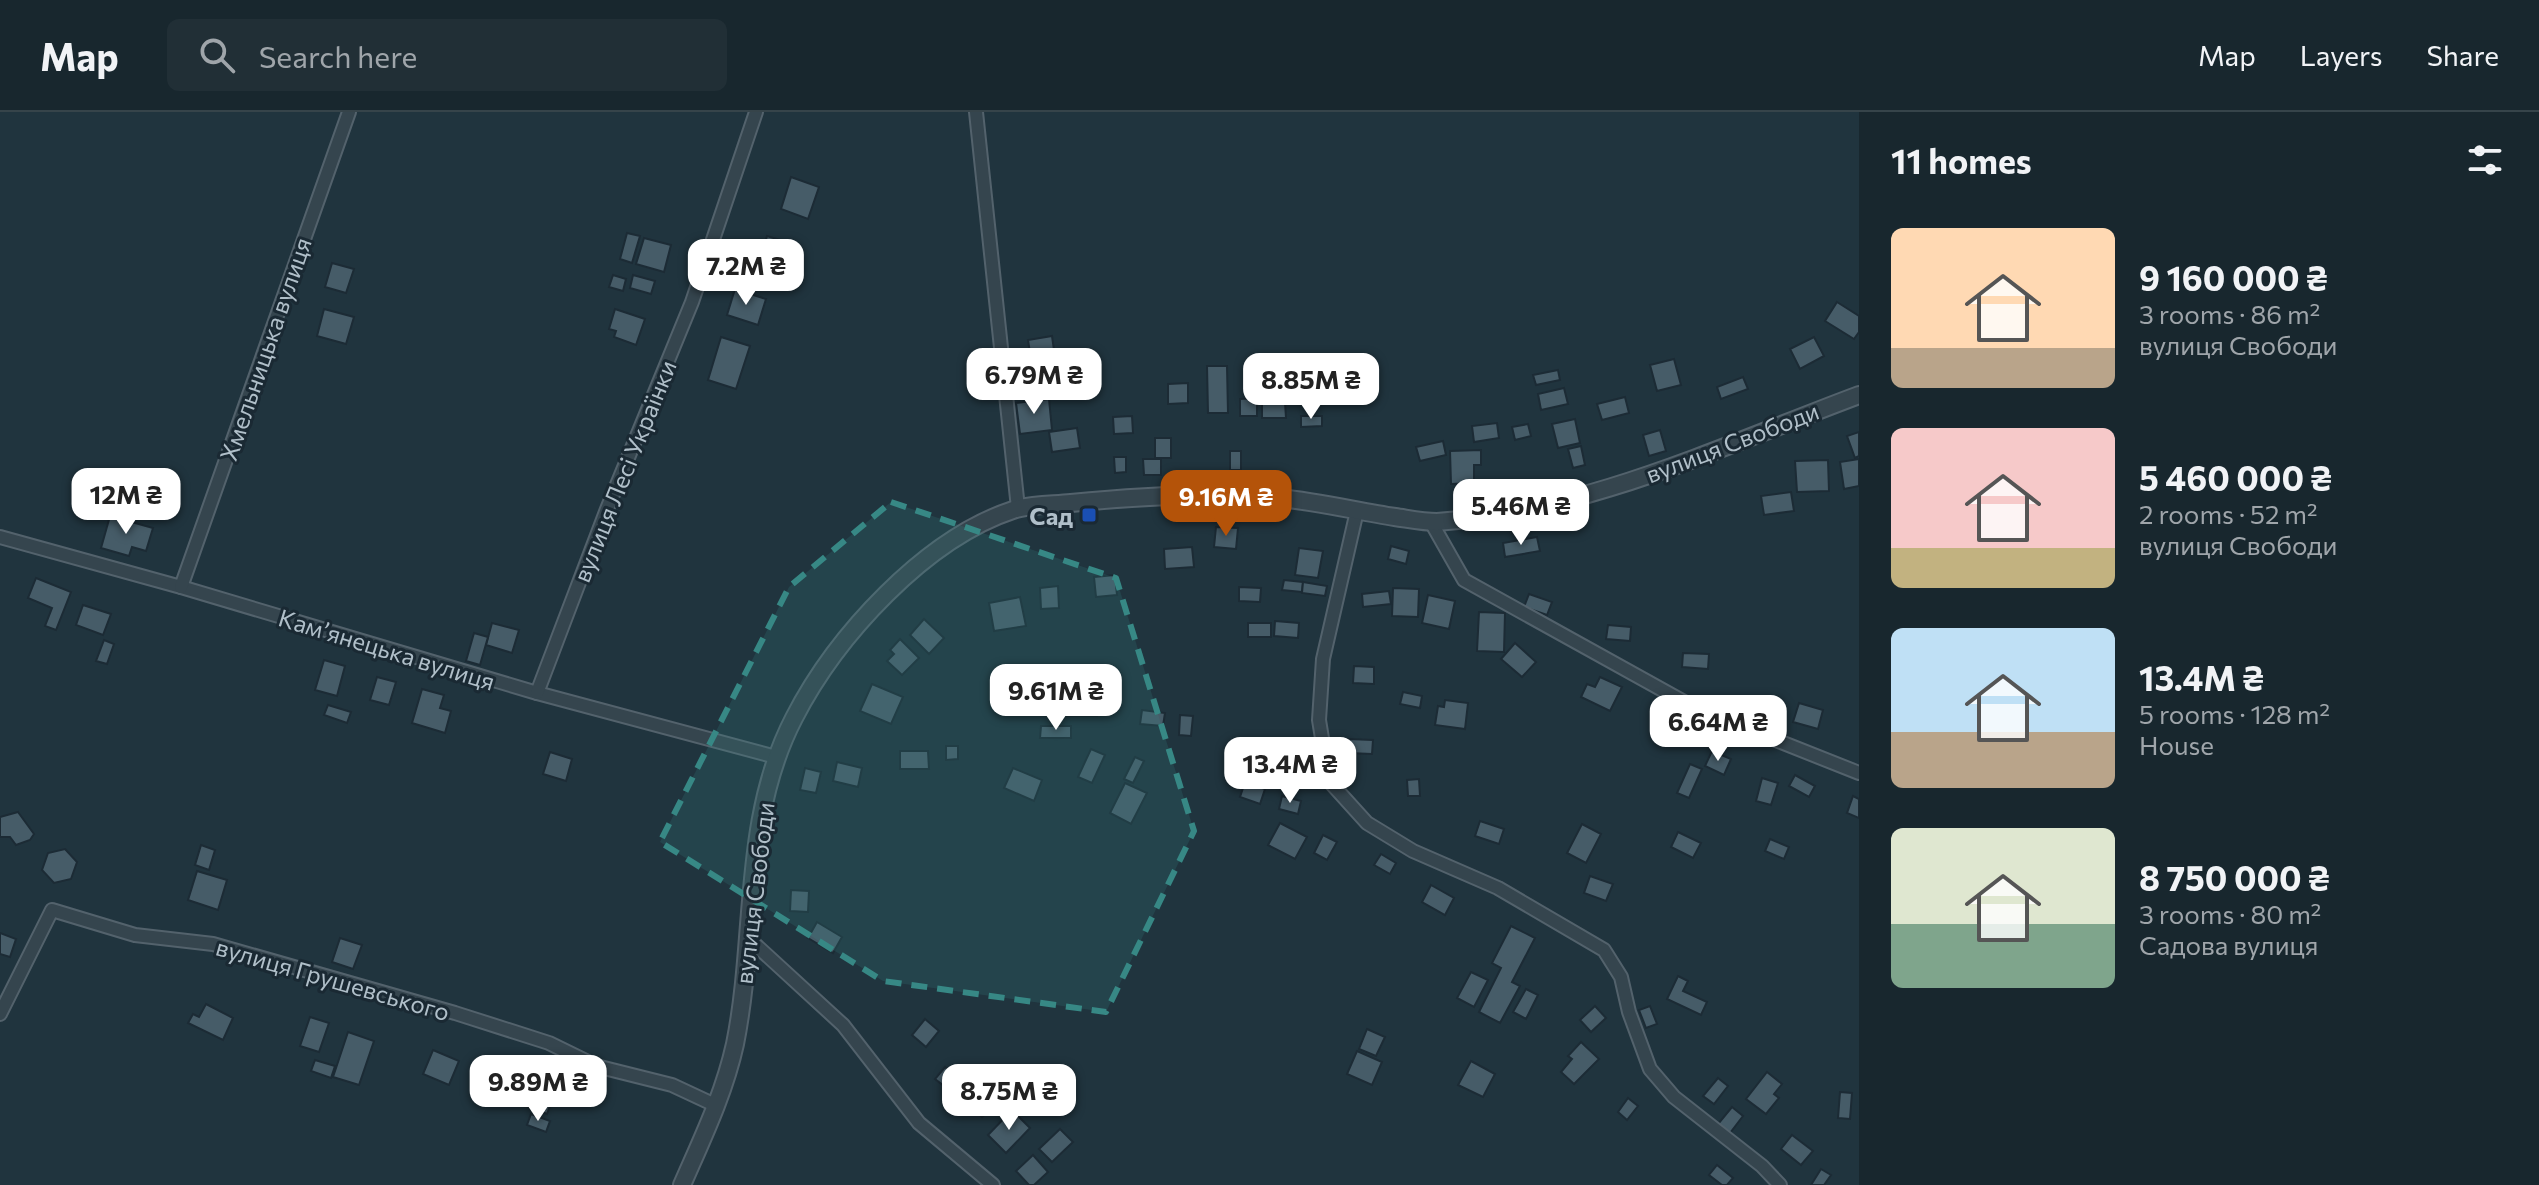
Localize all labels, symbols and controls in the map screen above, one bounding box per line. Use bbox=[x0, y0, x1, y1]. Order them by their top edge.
search box bbox=[167, 19, 727, 91]
text: Map bbox=[40, 32, 119, 79]
icon: search bbox=[195, 33, 239, 77]
text: Search here bbox=[259, 37, 417, 74]
text: Map bbox=[2198, 38, 2256, 72]
text: Layers bbox=[2300, 38, 2382, 72]
text: Share bbox=[2426, 38, 2499, 72]
icon: filters bbox=[2463, 138, 2507, 182]
text: 11 homes bbox=[1891, 139, 2032, 181]
street label: Хмельницька вулиця bbox=[213, 234, 317, 464]
pin: 7.2M ₴ bbox=[681, 239, 811, 307]
text: 7.2M ₴ bbox=[706, 249, 786, 280]
text: 9 160 000 ₴ bbox=[2139, 256, 2328, 298]
icon: home bbox=[1955, 260, 2051, 356]
text: 3 rooms · 86 m² bbox=[2139, 298, 2320, 329]
text: вулиця Свободи bbox=[2139, 329, 2337, 360]
pin: 6.79M ₴ bbox=[960, 348, 1108, 416]
pin: 8.85M ₴ bbox=[1237, 353, 1385, 421]
street label: вулиця Лесі Українки bbox=[566, 356, 682, 586]
text: 6.79M ₴ bbox=[985, 358, 1083, 389]
text: 8.85M ₴ bbox=[1261, 363, 1361, 394]
street label: вулиця Свободи bbox=[1641, 396, 1823, 488]
text: 5 460 000 ₴ bbox=[2139, 456, 2332, 498]
icon: home bbox=[1955, 460, 2051, 556]
pin: 12M ₴ bbox=[70, 468, 182, 536]
pin: 9.16M ₴ bbox=[1152, 470, 1300, 538]
text: 12M ₴ bbox=[90, 478, 162, 509]
pin: 5.46M ₴ bbox=[1447, 479, 1595, 547]
text: 9.16M ₴ bbox=[1179, 480, 1273, 511]
text: 5.46M ₴ bbox=[1471, 489, 1571, 520]
text: 2 rooms · 52 m² bbox=[2139, 498, 2317, 529]
place label: Сад bbox=[1029, 501, 1073, 530]
marker: Сад bbox=[1080, 506, 1098, 524]
text: вулиця Свободи bbox=[2139, 529, 2337, 560]
street label: Камʼянецька вулиця bbox=[275, 602, 499, 696]
text: 13.4M ₴ bbox=[2139, 656, 2264, 698]
icon: home bbox=[1955, 660, 2051, 756]
pin: 9.61M ₴ bbox=[982, 664, 1130, 732]
text: 9.61M ₴ bbox=[1008, 674, 1104, 705]
pin: 6.64M ₴ bbox=[1644, 695, 1792, 763]
text: 5 rooms · 128 m² bbox=[2139, 698, 2330, 729]
text: 6.64M ₴ bbox=[1668, 705, 1768, 736]
text: House bbox=[2139, 729, 2214, 760]
pin: 13.4M ₴ bbox=[1216, 737, 1364, 805]
text: 13.4M ₴ bbox=[1242, 747, 1338, 778]
street label: вулиця Свободи bbox=[728, 800, 780, 986]
text: 8 750 000 ₴ bbox=[2139, 856, 2330, 898]
icon: home bbox=[1955, 860, 2051, 956]
text: 3 rooms · 80 m² bbox=[2139, 898, 2321, 929]
text: Садова вулиця bbox=[2139, 929, 2318, 960]
street label: вулиця Грушевського bbox=[213, 932, 453, 1026]
pin: 9.89M ₴ bbox=[464, 1055, 612, 1123]
pin: 8.75M ₴ bbox=[935, 1064, 1083, 1132]
text: 9.89M ₴ bbox=[488, 1065, 588, 1096]
text: 8.75M ₴ bbox=[960, 1074, 1058, 1105]

